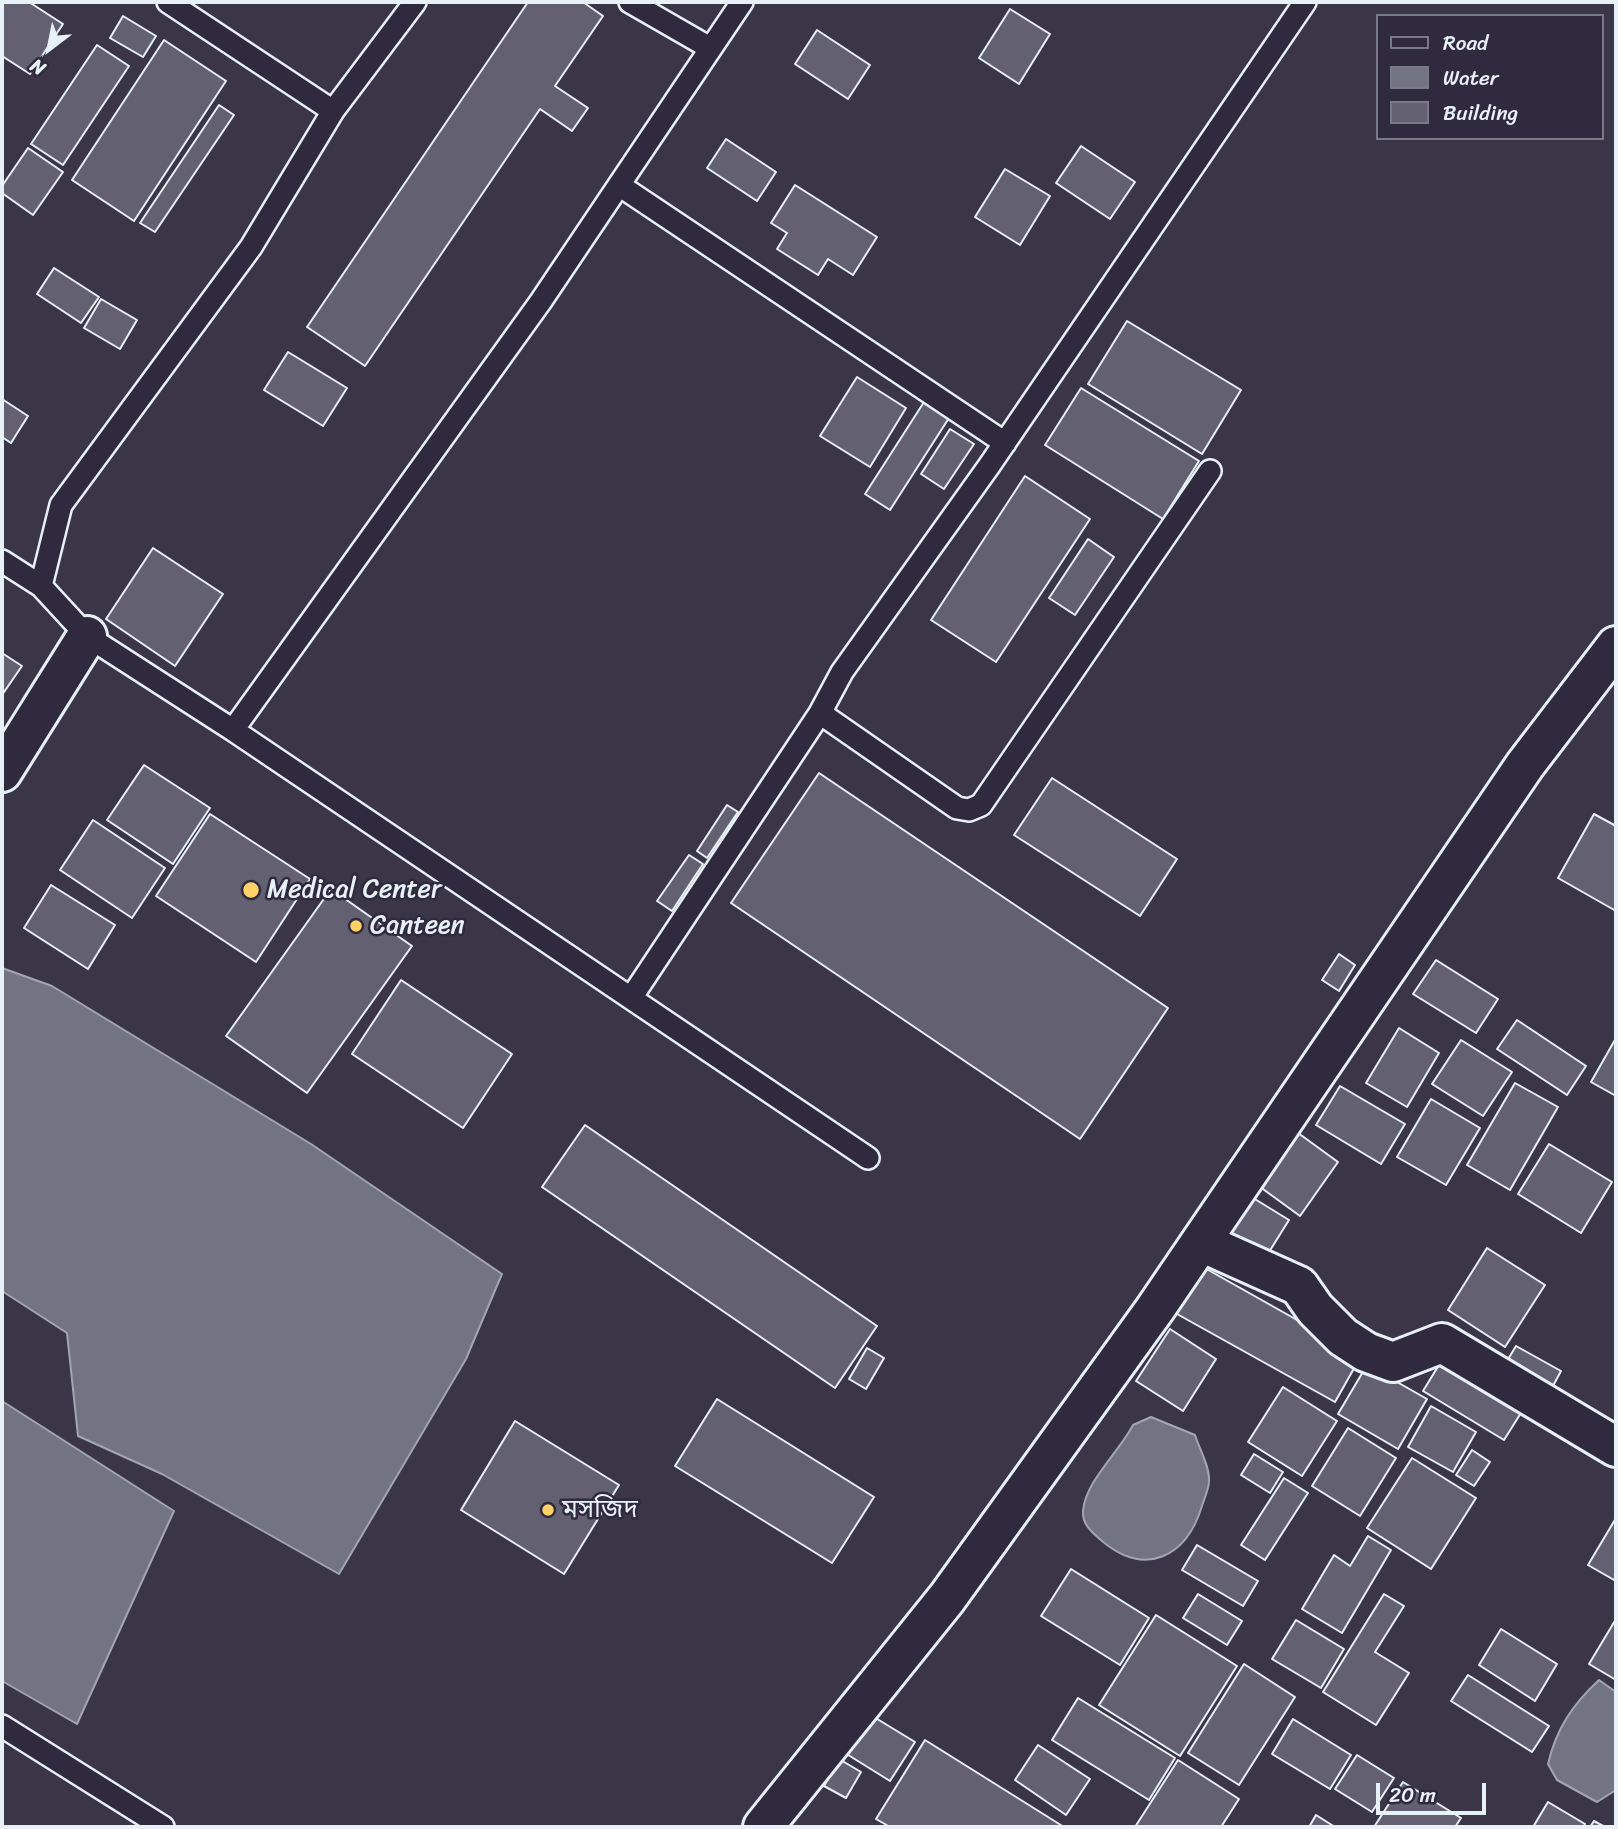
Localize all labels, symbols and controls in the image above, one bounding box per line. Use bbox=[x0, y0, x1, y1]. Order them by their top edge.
north arrow bbox=[14, 14, 84, 84]
legend bbox=[1376, 14, 1604, 140]
text: Road bbox=[1443, 24, 1488, 62]
text: N bbox=[23, 50, 52, 85]
text: Water bbox=[1443, 59, 1498, 97]
text: Building bbox=[1443, 94, 1518, 132]
place label: Medical Center bbox=[267, 874, 442, 906]
marker: Medical Center bbox=[241, 880, 261, 900]
place label: Canteen bbox=[370, 910, 465, 942]
marker: Canteen bbox=[348, 918, 364, 934]
place label: মসজিদ bbox=[562, 1494, 638, 1526]
marker: মসজিদ bbox=[540, 1502, 556, 1518]
scale bar bbox=[1380, 1770, 1490, 1814]
text: 20 m bbox=[1389, 1776, 1436, 1814]

